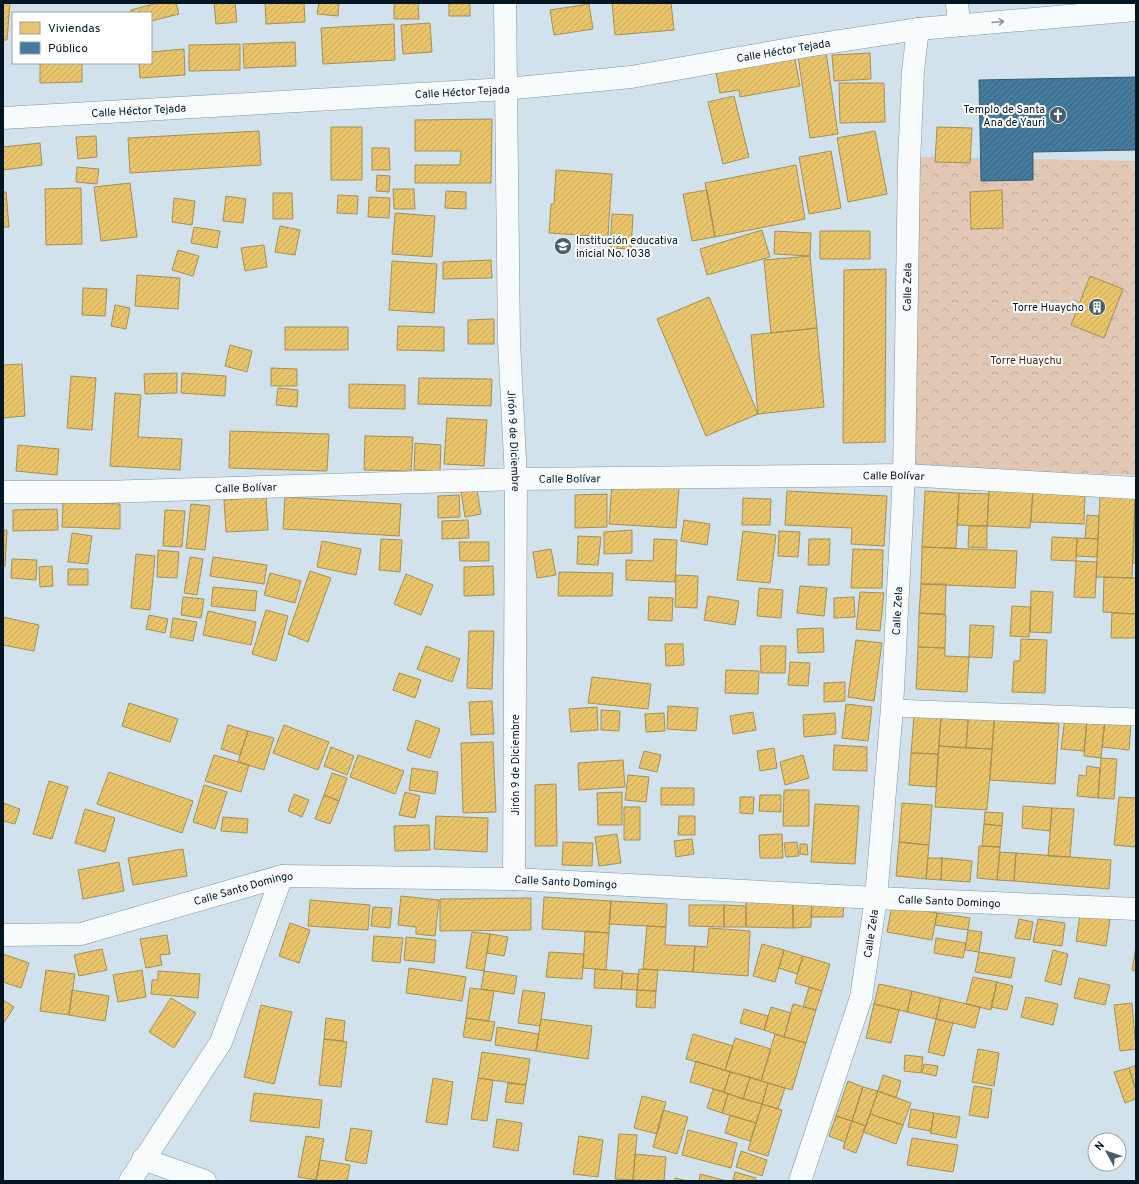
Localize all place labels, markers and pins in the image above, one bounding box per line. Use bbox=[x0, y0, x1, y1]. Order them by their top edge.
place label: Templo de Santa Ana de Yauri bbox=[963, 103, 1045, 130]
church icon: Templo de Santa Ana de Yauri bbox=[1048, 105, 1068, 125]
place label: Institución educativa inicial No. 1038 bbox=[576, 234, 678, 261]
school or university icon: Institución educativa inicial No. 1038 bbox=[553, 236, 573, 256]
building icon: Torre Huaycho bbox=[1087, 297, 1107, 317]
place label: Torre Huaycho bbox=[1012, 301, 1084, 315]

